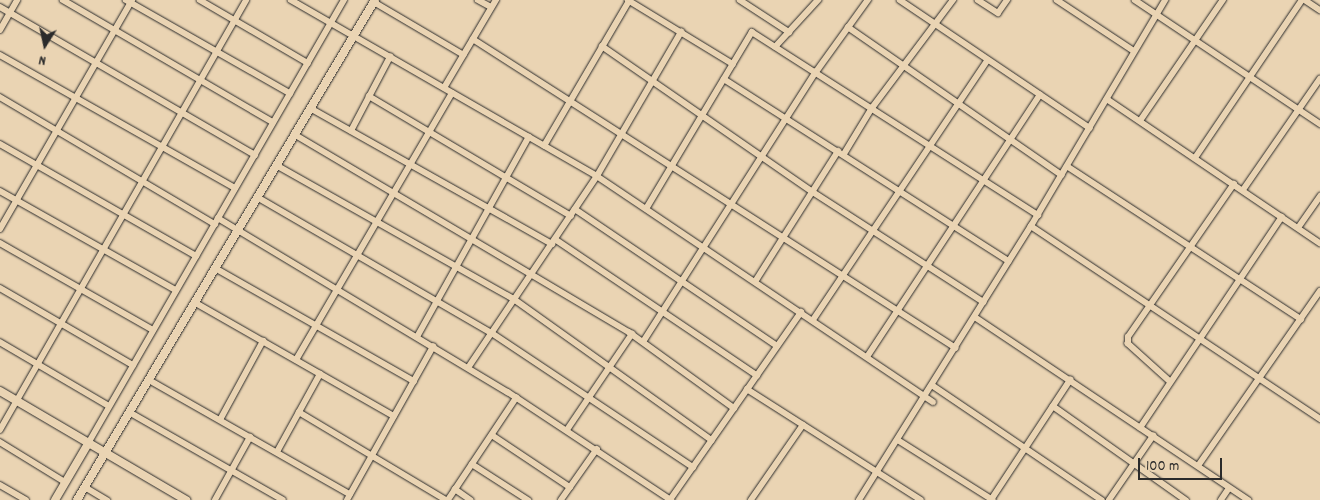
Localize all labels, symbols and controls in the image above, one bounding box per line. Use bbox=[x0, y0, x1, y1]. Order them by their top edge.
north arrow bbox=[20, 20, 70, 70]
text: N bbox=[37, 49, 48, 70]
scale bar bbox=[1140, 448, 1224, 480]
text: 100 m bbox=[1146, 456, 1179, 478]

